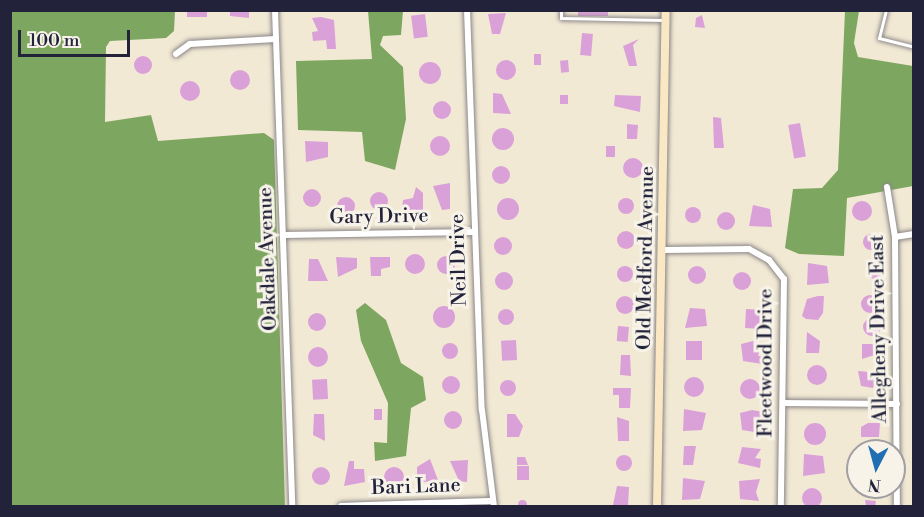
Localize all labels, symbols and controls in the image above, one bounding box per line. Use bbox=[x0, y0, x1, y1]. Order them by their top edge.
scale bar bbox=[21, 18, 134, 56]
text: 100 m bbox=[29, 29, 80, 52]
street label: Old Medford Avenue bbox=[632, 166, 660, 350]
street label: Oakdale Avenue bbox=[253, 187, 283, 331]
street label: Gary Drive bbox=[329, 204, 429, 230]
street label: Neil Drive bbox=[445, 213, 473, 307]
street label: Allegheny Drive East bbox=[865, 234, 893, 424]
street label: Fleetwood Drive bbox=[754, 289, 778, 437]
north arrow bbox=[846, 439, 906, 499]
street label: Bari Lane bbox=[371, 473, 461, 501]
text: N bbox=[867, 474, 882, 496]

